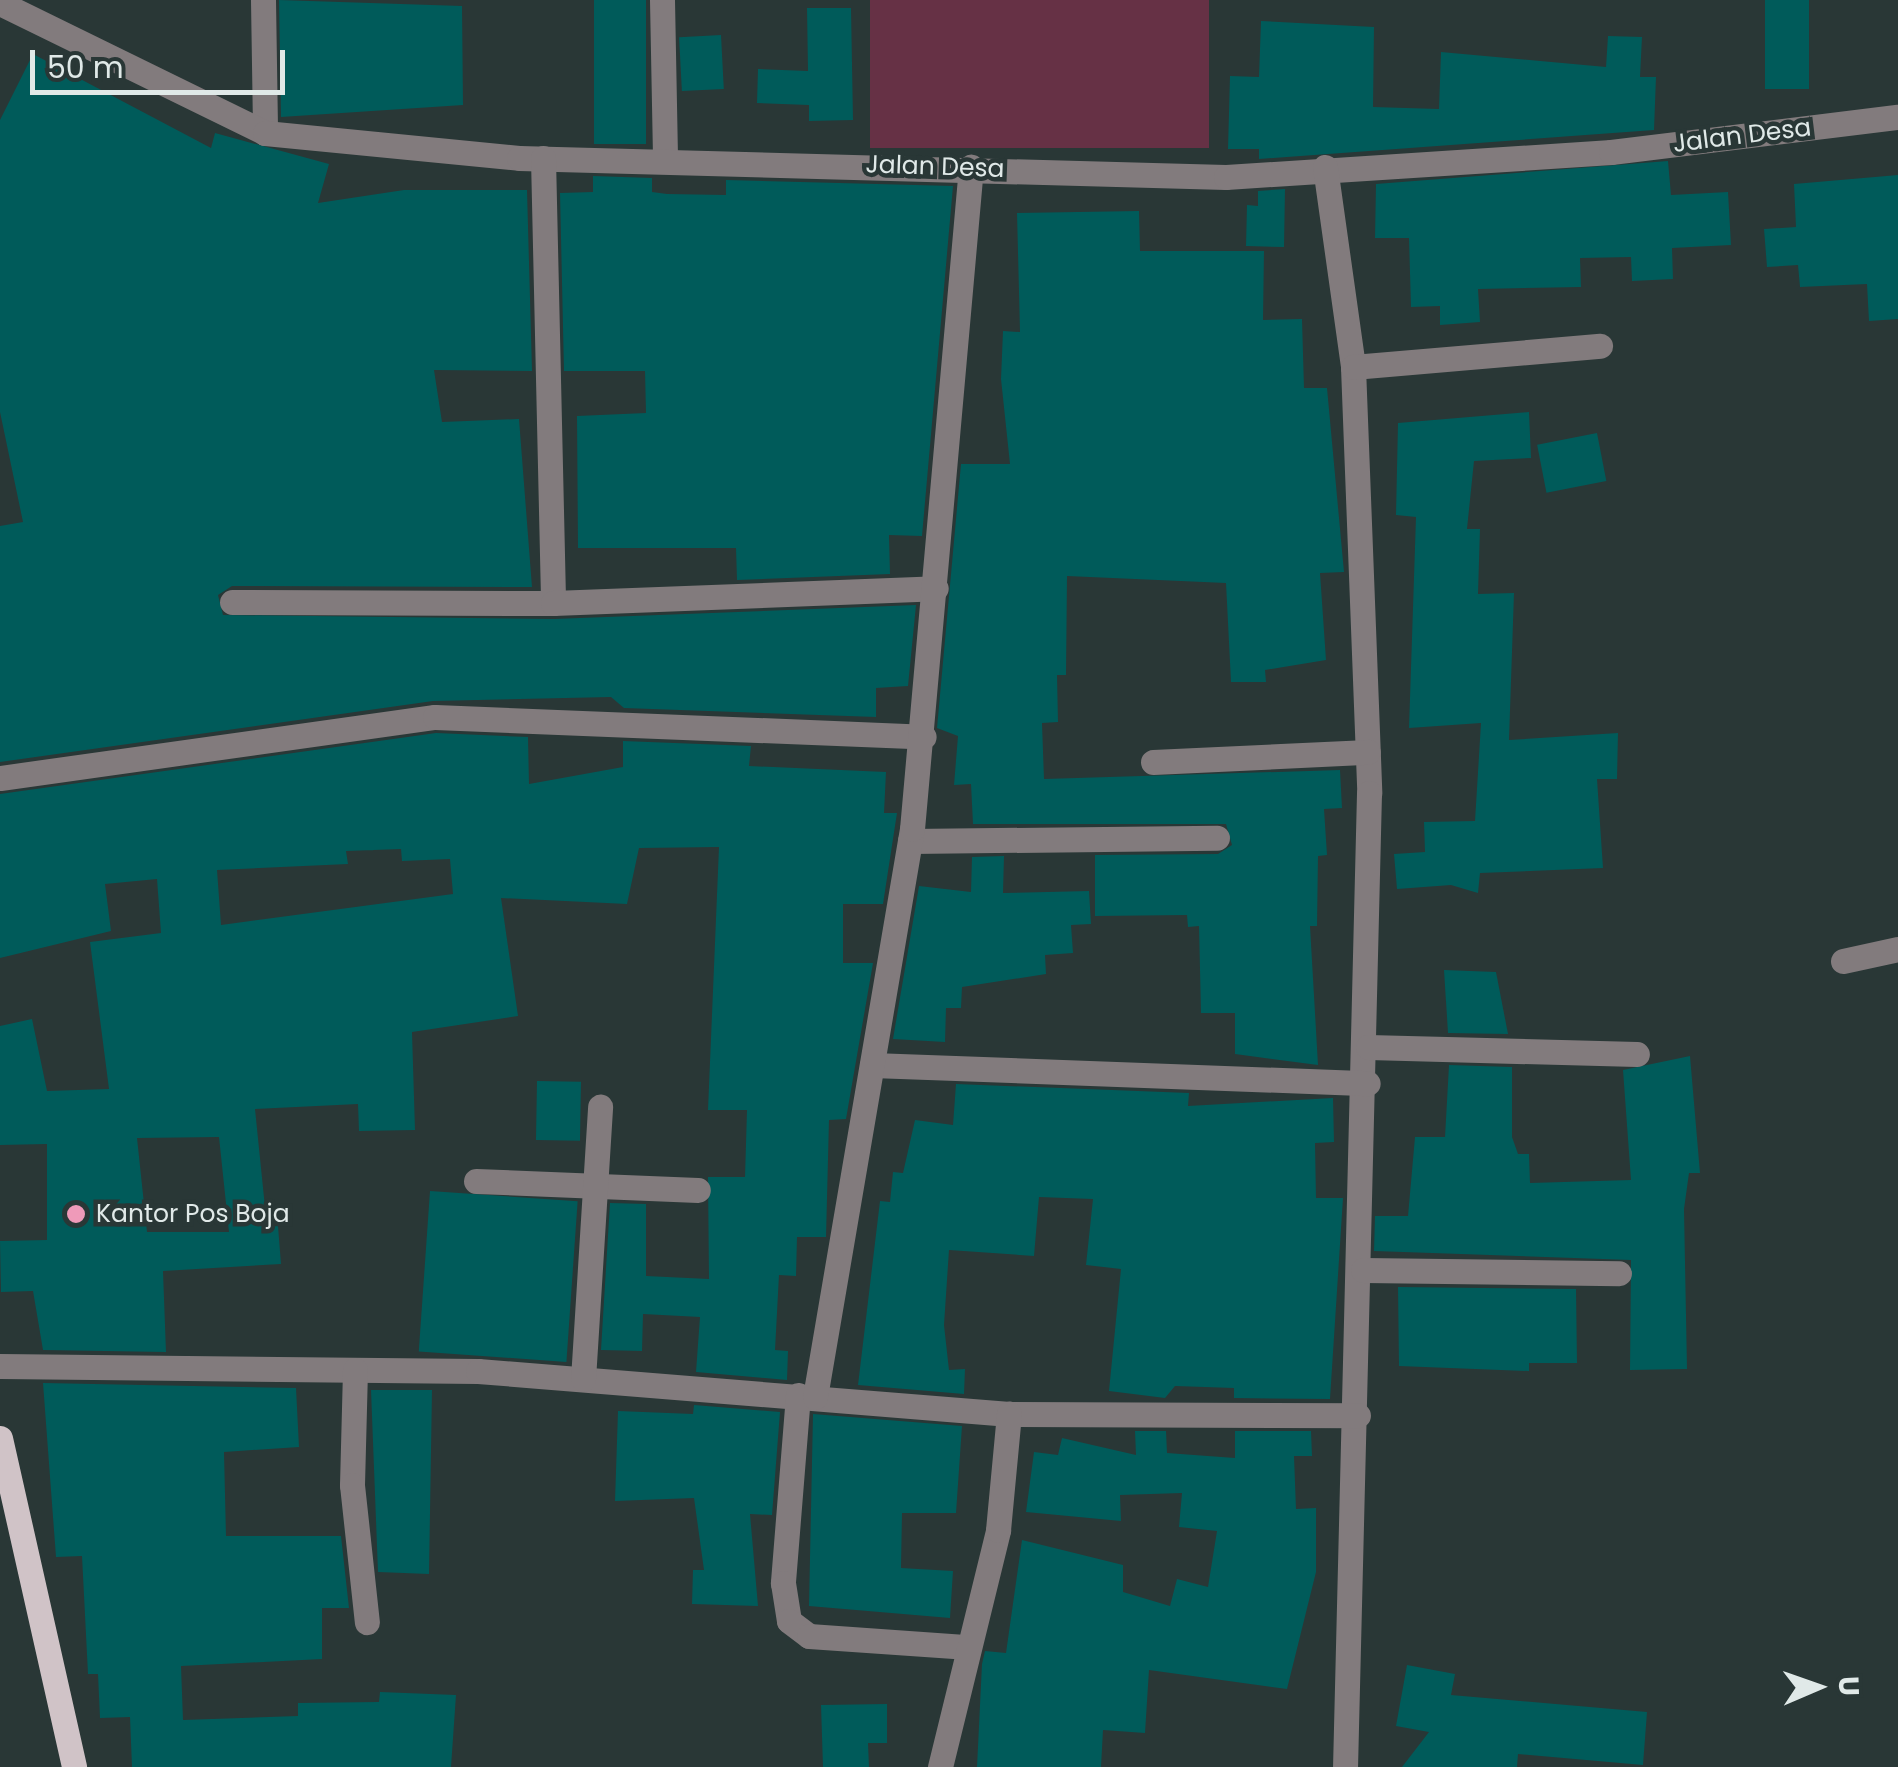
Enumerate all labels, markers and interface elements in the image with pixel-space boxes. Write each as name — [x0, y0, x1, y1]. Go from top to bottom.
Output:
scale bar — [35, 30, 290, 92]
text: 50 m — [47, 46, 124, 89]
street label: Jalan Desa — [1671, 113, 1813, 159]
street label: Jalan Desa — [865, 150, 1005, 184]
place label: Kantor Pos Boja — [96, 1199, 290, 1229]
marker: Kantor Pos Boja — [65, 1203, 87, 1225]
north arrow — [1768, 1637, 1868, 1737]
text: U — [1829, 1675, 1868, 1696]

